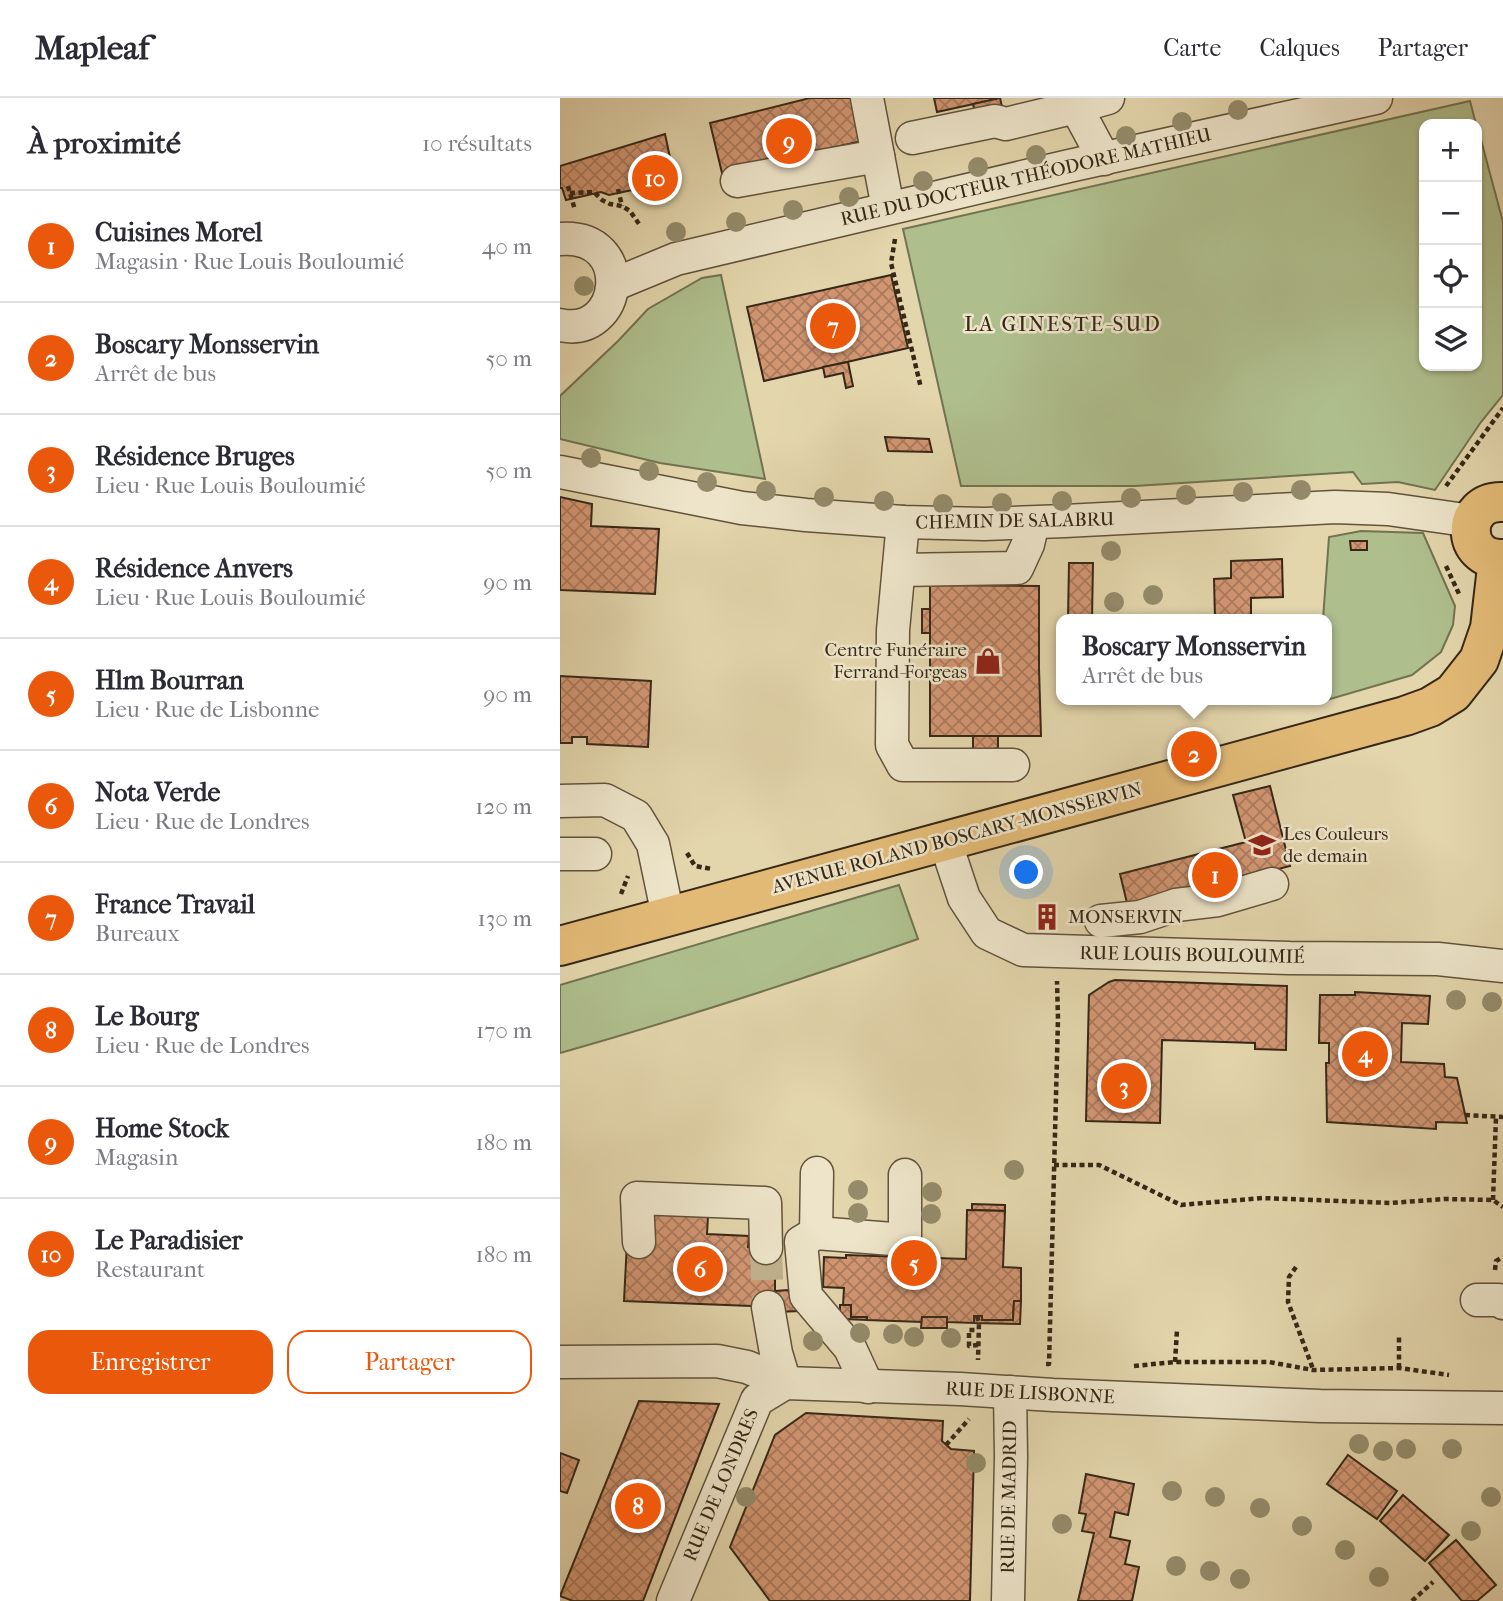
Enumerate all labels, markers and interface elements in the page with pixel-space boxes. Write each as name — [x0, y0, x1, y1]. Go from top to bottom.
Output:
text: Mapleaf — [35, 29, 149, 68]
text: Carte — [1163, 34, 1221, 62]
text: Calques — [1259, 34, 1340, 62]
text: Partager — [1378, 34, 1468, 62]
pin: 9 — [766, 115, 812, 167]
map controls — [1419, 119, 1482, 371]
button: + — [1419, 119, 1482, 182]
street label: RUE DU DOCTEUR THÉODORE MATHIEU — [838, 123, 1214, 230]
text: À proximité — [28, 126, 181, 161]
text: 10 résultats — [422, 130, 532, 157]
pin: 10 — [632, 152, 678, 204]
button: − — [1419, 182, 1482, 245]
text: Cuisines Morel — [95, 217, 263, 248]
text: 1 — [47, 233, 55, 260]
text: 40 m — [482, 233, 532, 260]
button: locate — [1419, 245, 1482, 308]
text: Magasin · Rue Louis Bouloumié — [95, 248, 404, 275]
pin: 7 — [810, 300, 856, 352]
button: layers — [1419, 308, 1482, 371]
district label: LA GINESTE-SUD — [964, 312, 1162, 336]
text: Boscary Monsservin — [95, 329, 319, 360]
text: 2 — [45, 345, 57, 372]
text: 50 m — [485, 345, 532, 372]
text: Arrêt de bus — [95, 360, 216, 387]
text: Résidence Bruges — [95, 441, 294, 472]
text: 3 — [46, 457, 56, 484]
text: 50 m — [485, 457, 532, 484]
text: Lieu · Rue Louis Bouloumié — [95, 472, 366, 499]
street label: CHEMIN DE SALABRU — [915, 508, 1115, 534]
text: Résidence Anvers — [95, 553, 293, 584]
text: 4 — [44, 569, 58, 596]
text: 90 m — [483, 569, 532, 596]
text: Lieu · Rue Louis Bouloumié — [95, 584, 366, 611]
popup — [1056, 614, 1332, 705]
text: Boscary Monsservin — [1082, 631, 1306, 662]
place label: Centre Funéraire Ferrand-Forgeas — [825, 639, 967, 683]
shop icon: Centre Funéraire Ferrand-Forgeas — [973, 646, 1003, 676]
text: Arrêt de bus — [1082, 662, 1203, 689]
text: Hlm Bourran — [95, 665, 244, 696]
text: 5 — [46, 681, 56, 708]
text: 90 m — [483, 681, 532, 708]
text: Lieu · Rue de Lisbonne — [95, 696, 319, 723]
pin: 2 — [1171, 728, 1217, 780]
text: Nota Verde — [95, 777, 220, 808]
street label: AVENUE ROLAND BOSCARY-MONSSERVIN — [769, 778, 1145, 898]
text: 6 — [45, 793, 57, 820]
text: 120 m — [475, 793, 532, 820]
text: Lieu · Rue de Londres — [95, 808, 309, 835]
place label: Les Couleurs de demain — [1283, 823, 1388, 867]
school or university icon: Les Couleurs de demain — [1247, 830, 1277, 860]
pin: 1 — [1192, 849, 1238, 901]
your location — [1009, 855, 1043, 889]
text: France Travail — [95, 889, 255, 920]
building icon: MONSERVIN — [1032, 902, 1062, 932]
text: 7 — [45, 905, 57, 932]
text: 130 m — [478, 905, 532, 932]
place label: MONSERVIN — [1068, 906, 1183, 928]
text: Bureaux — [95, 920, 180, 947]
street label: RUE LOUIS BOULOUMIÉ — [1079, 942, 1305, 968]
text: Le Bourg — [95, 1001, 199, 1032]
text: 8 — [45, 1017, 57, 1044]
text: 170 m — [476, 1017, 532, 1044]
pin: 4 — [1342, 1028, 1388, 1080]
text: Lieu · Rue de Londres — [95, 1032, 309, 1059]
pin: 3 — [1101, 1060, 1147, 1112]
text: Home Stock — [95, 1113, 229, 1144]
text: 9 — [45, 1129, 57, 1156]
text: 180 m — [475, 1129, 532, 1156]
text: Magasin — [95, 1144, 178, 1171]
text: Le Paradisier — [95, 1225, 243, 1256]
pin: 5 — [891, 1237, 937, 1289]
text: 10 — [41, 1241, 61, 1268]
text: 180 m — [475, 1241, 532, 1268]
pin: 6 — [677, 1243, 723, 1295]
text: Restaurant — [95, 1256, 205, 1283]
button: Enregistrer — [28, 1330, 273, 1394]
button: Partager — [287, 1330, 532, 1394]
street label: RUE DE LISBONNE — [945, 1378, 1116, 1408]
street label: RUE DE LONDRES — [679, 1405, 763, 1565]
street label: RUE DE MADRID — [997, 1420, 1021, 1574]
pin: 8 — [615, 1480, 661, 1532]

